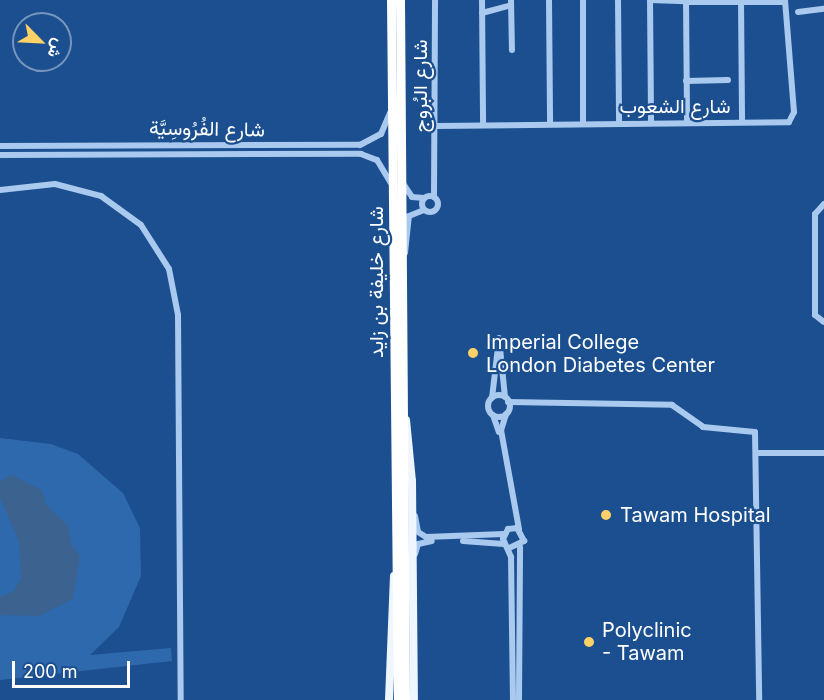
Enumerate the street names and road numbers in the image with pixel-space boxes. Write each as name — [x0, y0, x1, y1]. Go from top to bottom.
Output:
street label: شارع البُروج — [408, 40, 432, 132]
street label: شارع الشعوب — [620, 94, 730, 118]
street label: شارع الفُرُوسِيَّة — [149, 116, 265, 142]
street label: شارع خليفة بن زايد — [364, 206, 388, 358]

